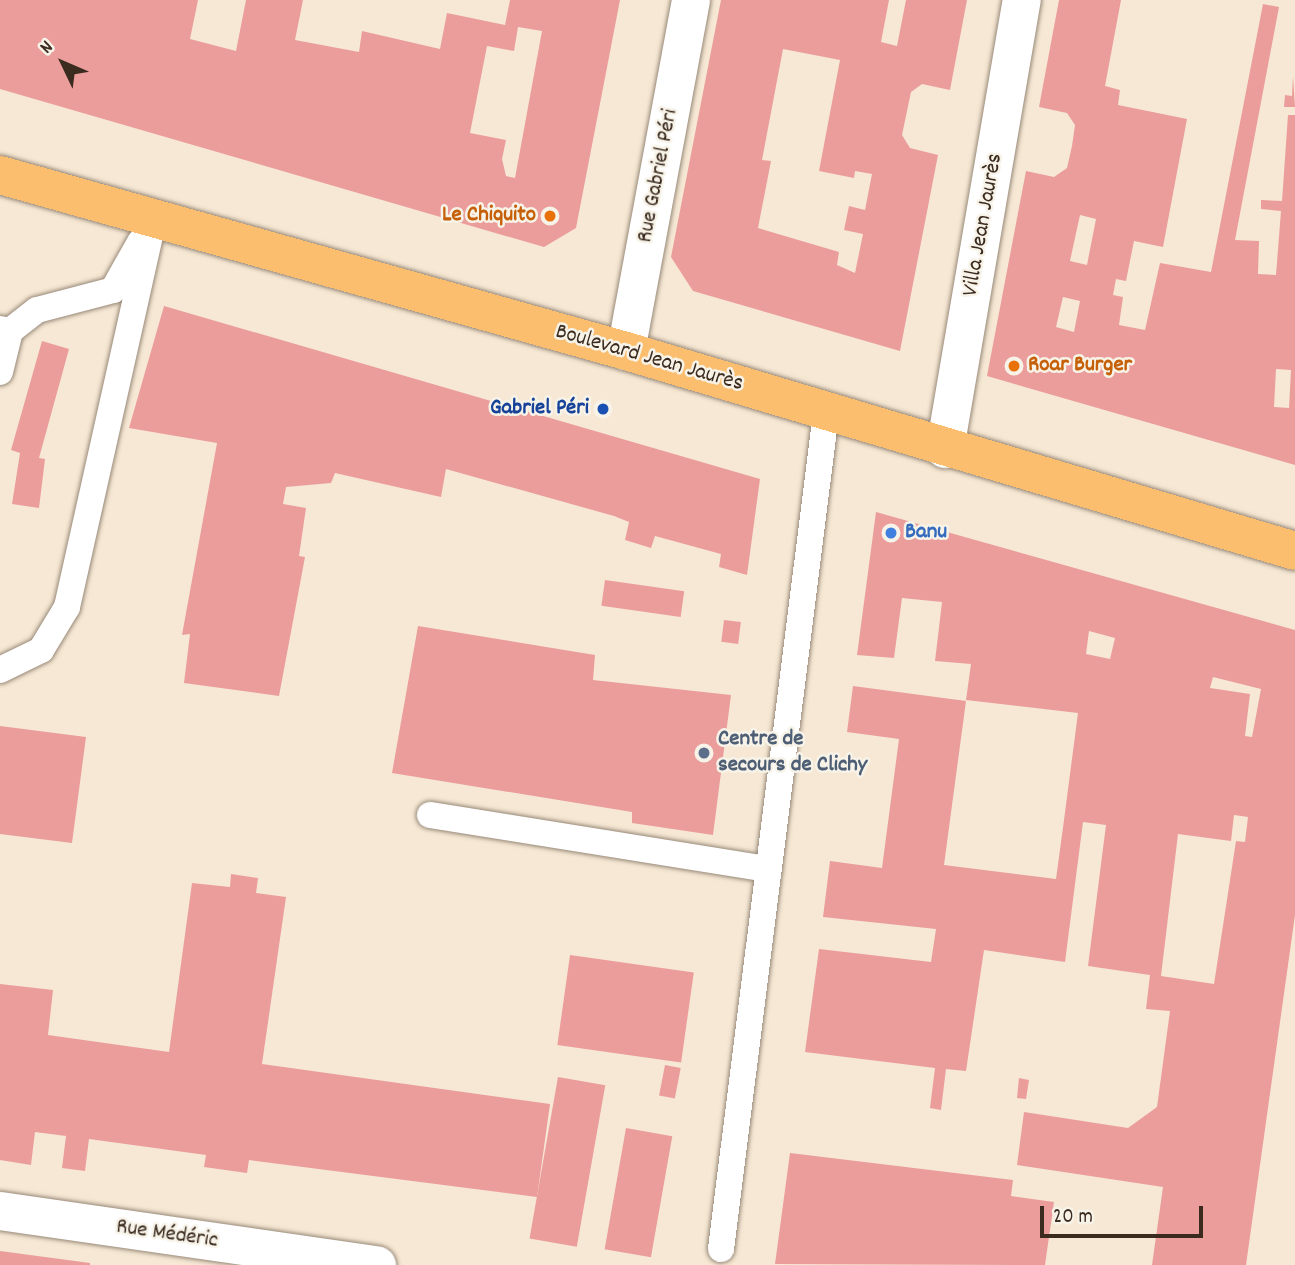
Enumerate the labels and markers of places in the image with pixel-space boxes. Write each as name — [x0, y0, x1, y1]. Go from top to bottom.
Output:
place label: Le Chiquito — [442, 202, 536, 230]
marker: Le Chiquito — [542, 208, 558, 224]
place label: Roar Burger — [1028, 352, 1132, 380]
marker: Roar Burger — [1006, 358, 1022, 374]
place label: Gabriel Péri — [490, 395, 589, 423]
marker: Gabriel Péri — [595, 401, 611, 417]
place label: Banu — [905, 519, 947, 547]
marker: Banu — [883, 525, 899, 541]
place label: Centre de secours de Clichy — [718, 726, 867, 780]
marker: Centre de secours de Clichy — [696, 745, 712, 761]

